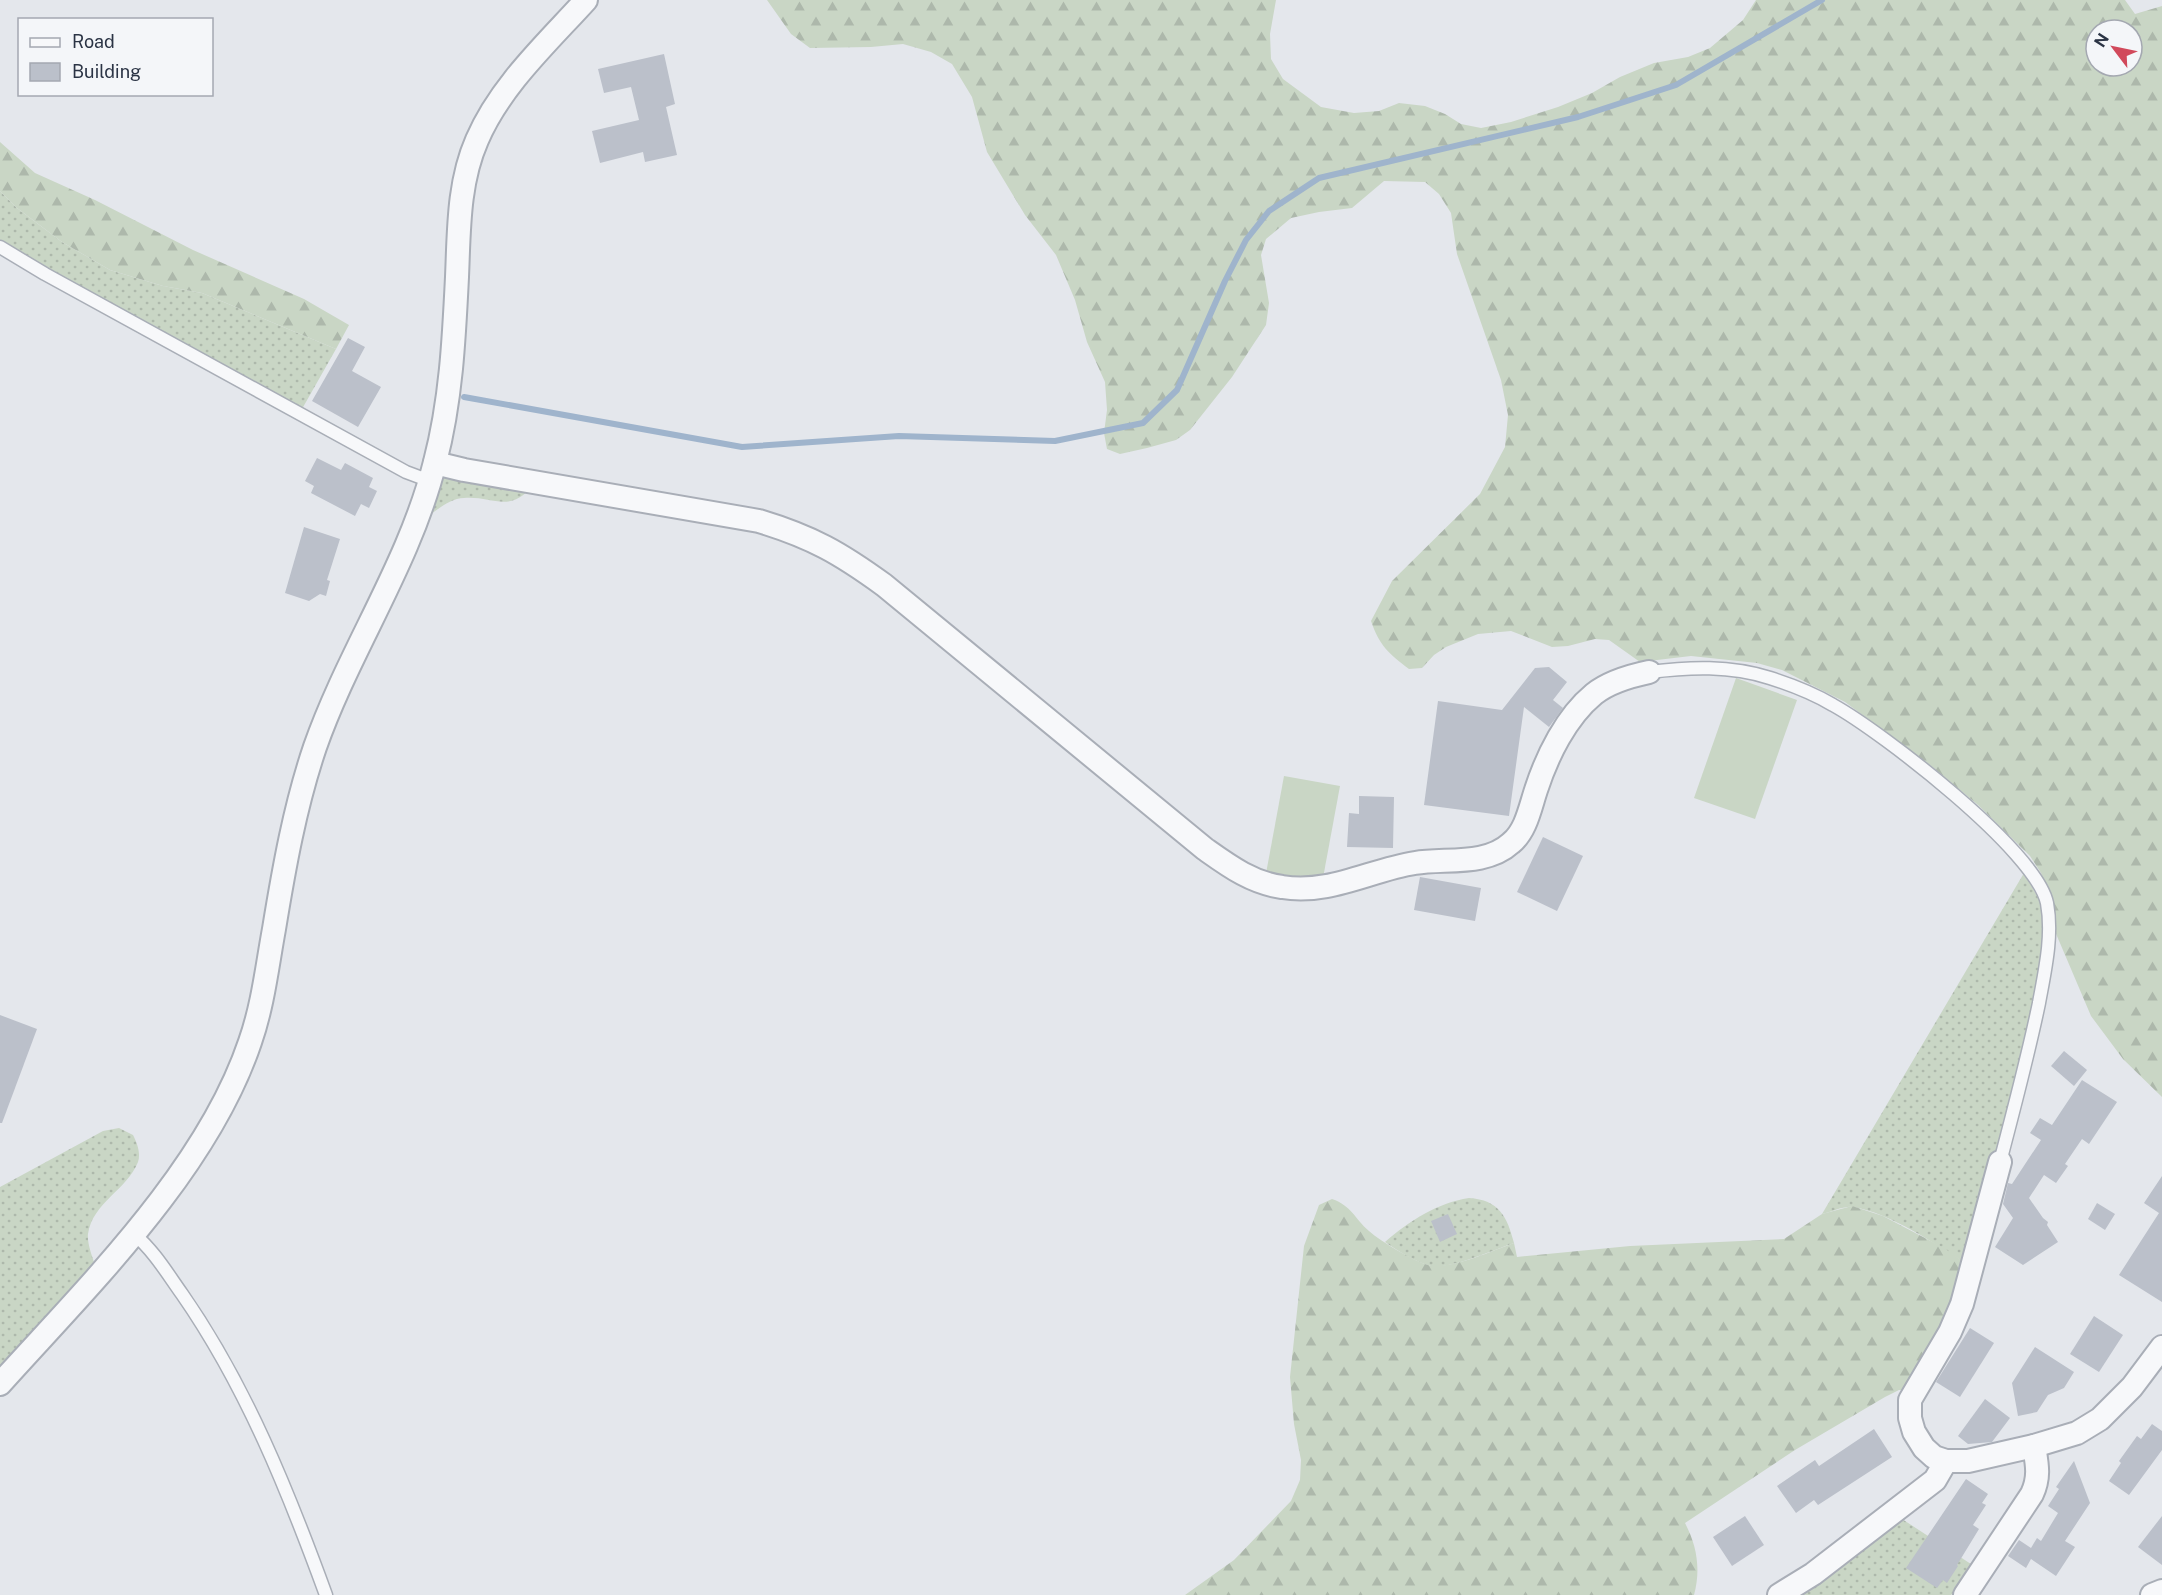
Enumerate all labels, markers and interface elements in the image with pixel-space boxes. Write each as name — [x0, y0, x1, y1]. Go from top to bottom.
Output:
legend — [18, 18, 213, 96]
north arrow — [2084, 18, 2144, 78]
text: N — [2090, 30, 2113, 51]
text: Road — [72, 31, 115, 52]
text: Building — [72, 61, 141, 82]

